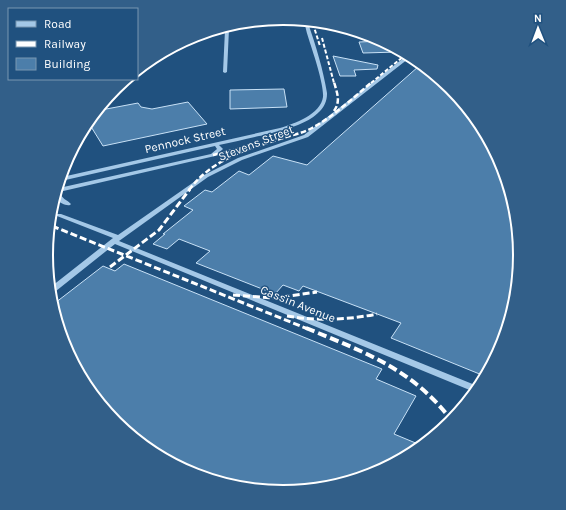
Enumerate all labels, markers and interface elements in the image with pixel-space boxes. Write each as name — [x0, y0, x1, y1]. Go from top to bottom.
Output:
legend — [8, 8, 138, 80]
north arrow — [518, 8, 558, 48]
text: N — [534, 12, 542, 25]
text: Road — [44, 17, 72, 31]
text: Railway — [44, 37, 86, 51]
text: Building — [44, 57, 91, 71]
street label: Stevens Street — [216, 122, 296, 164]
street label: Pennock Street — [143, 124, 227, 156]
street label: Cassin Avenue — [258, 283, 338, 325]

